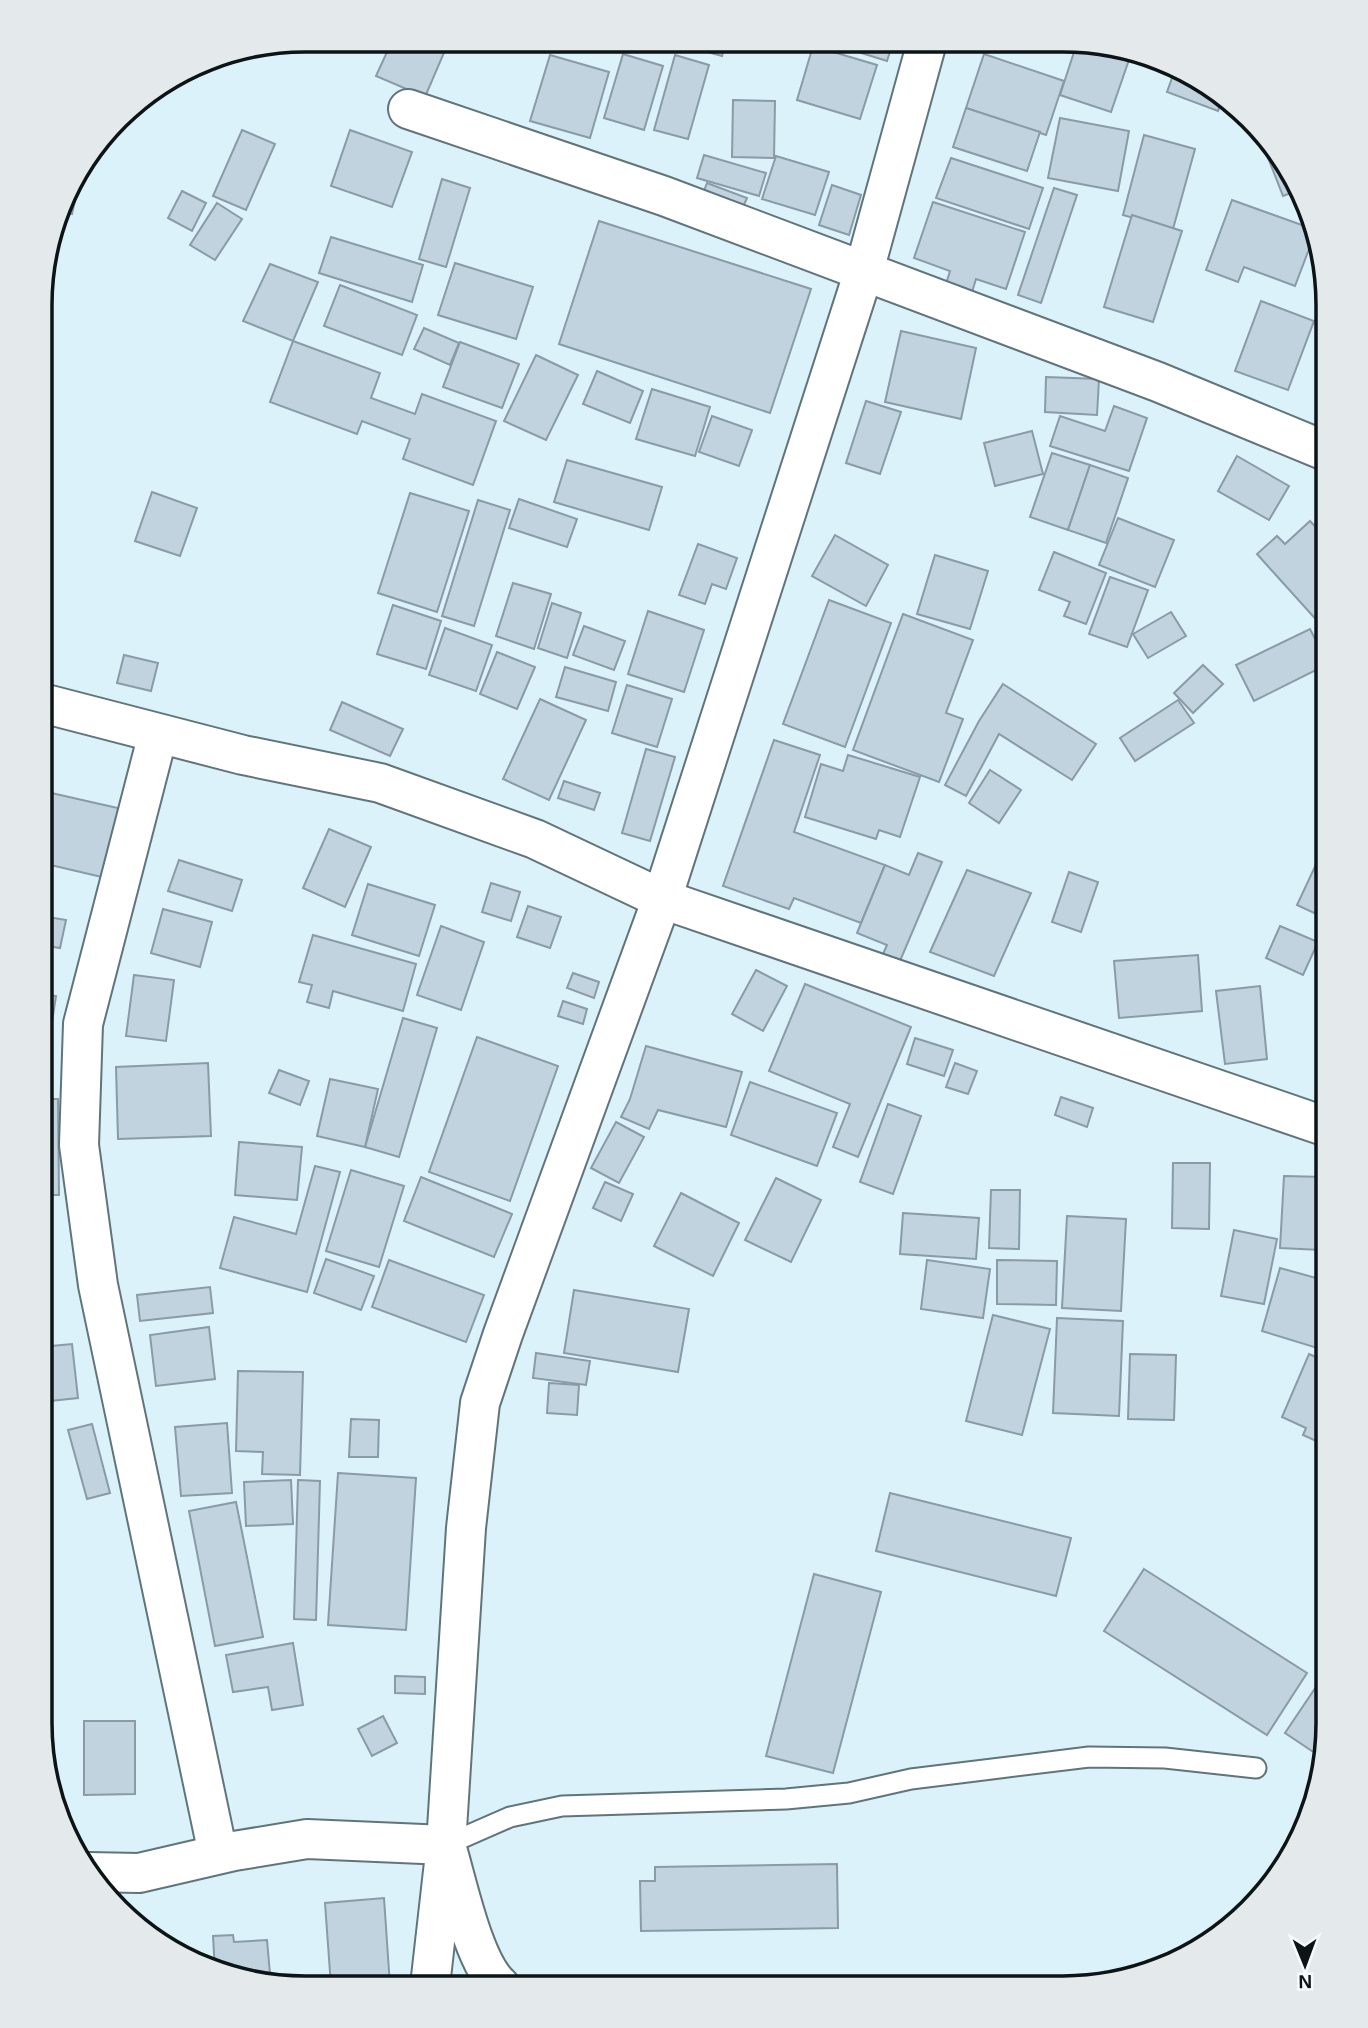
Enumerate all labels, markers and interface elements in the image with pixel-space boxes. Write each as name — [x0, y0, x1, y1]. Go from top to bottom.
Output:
north arrow — [1270, 1930, 1340, 2000]
text: N — [1298, 1971, 1312, 1992]

